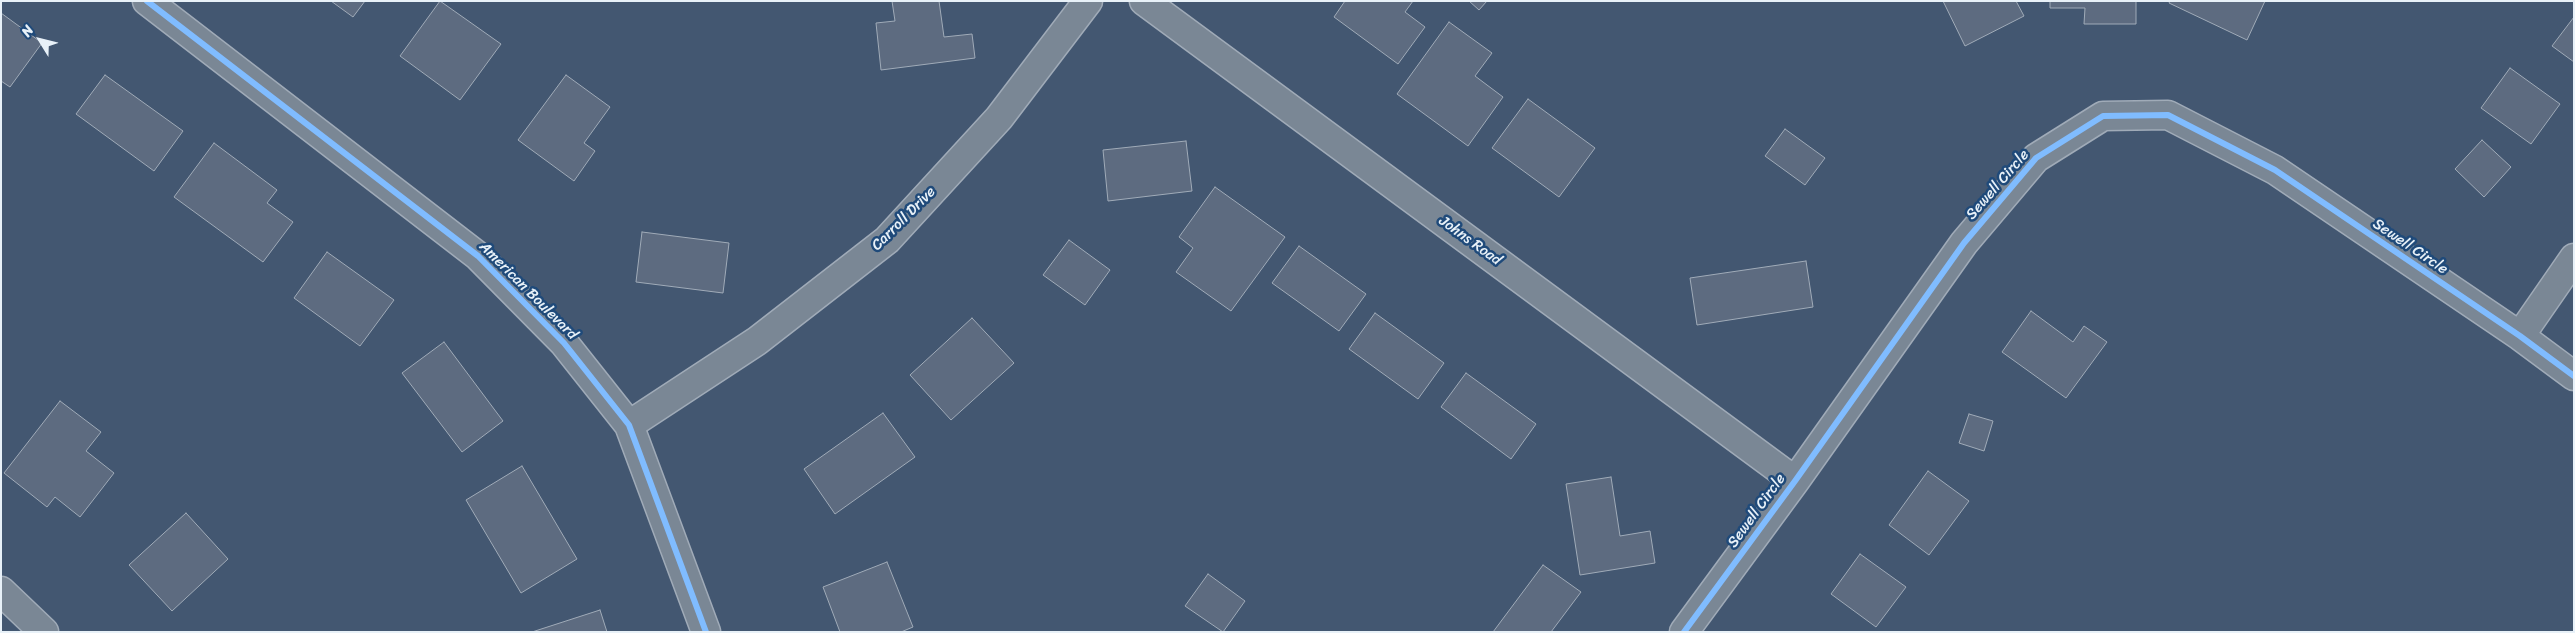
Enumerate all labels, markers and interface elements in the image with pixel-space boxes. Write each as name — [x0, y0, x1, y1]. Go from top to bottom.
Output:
north arrow — [15, 15, 65, 65]
text: N — [14, 20, 40, 42]
street label: Sewell Circle — [1963, 146, 2033, 224]
street label: Carroll Drive — [868, 183, 940, 255]
street label: Johns Road — [1435, 212, 1505, 270]
street label: Sewell Circle — [2369, 215, 2451, 279]
street label: American Boulevard — [475, 238, 581, 344]
street label: Sewell Circle — [1724, 471, 1790, 551]

